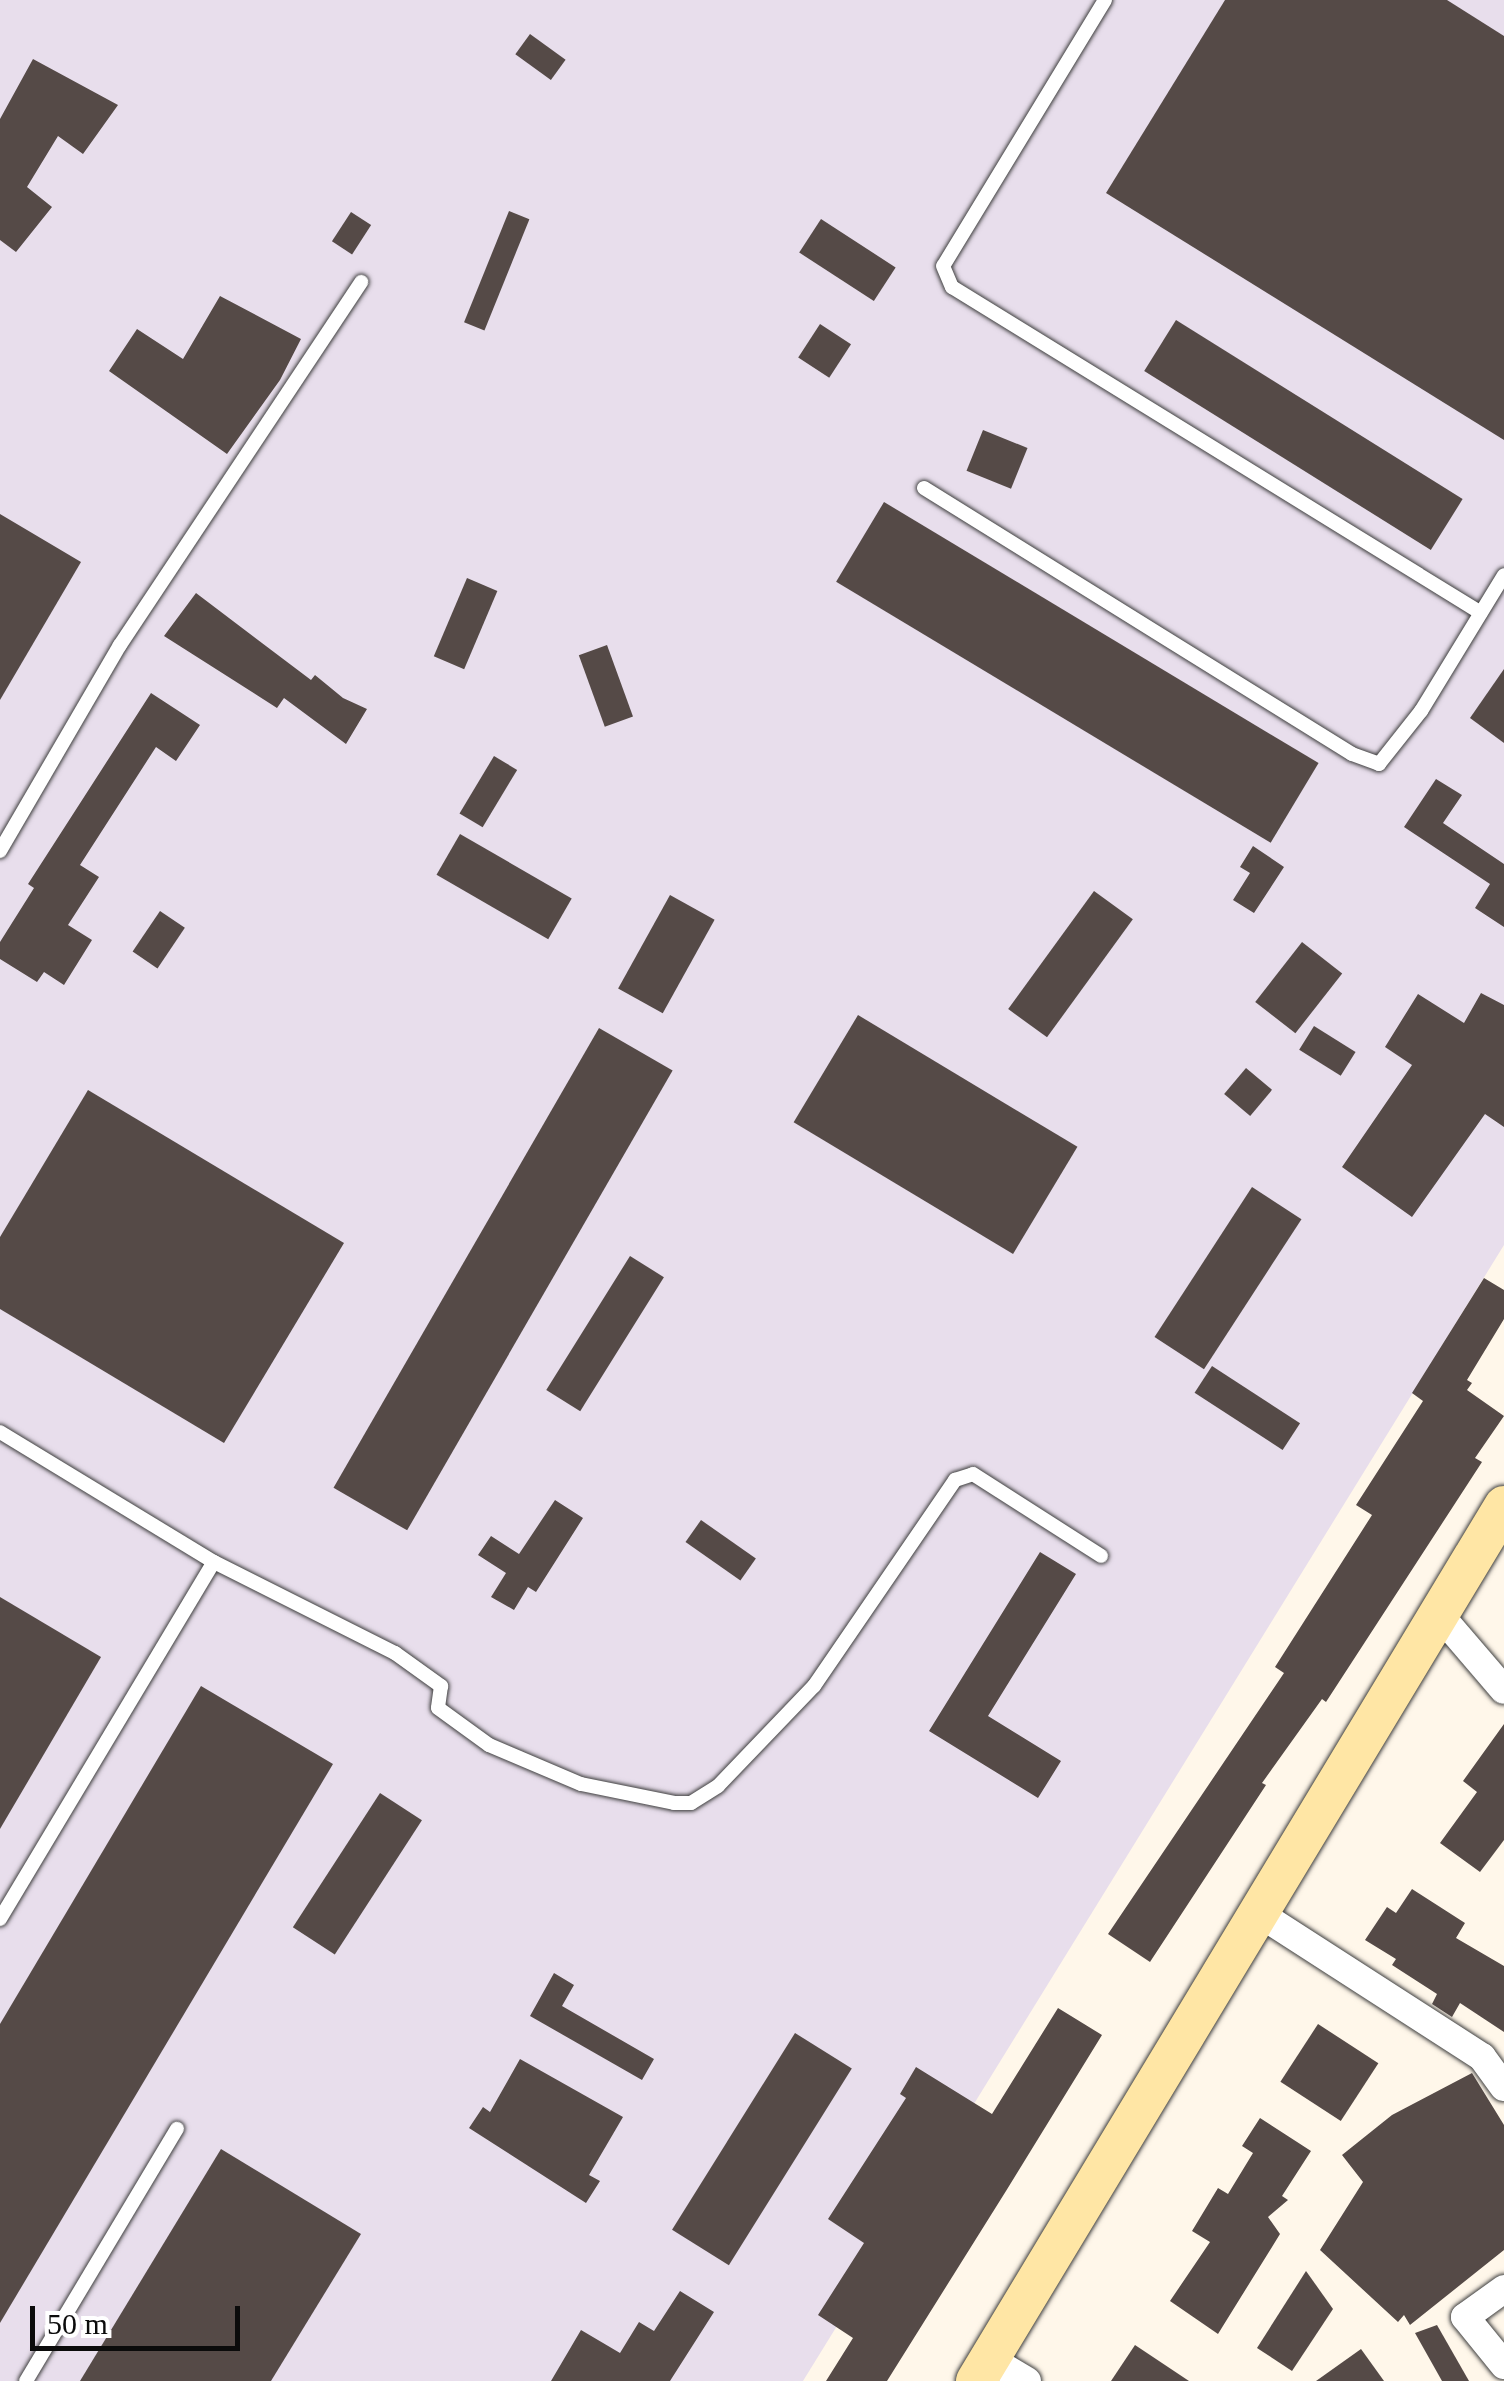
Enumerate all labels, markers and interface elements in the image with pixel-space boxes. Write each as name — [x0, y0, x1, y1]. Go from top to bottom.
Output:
scale bar — [35, 2286, 245, 2348]
text: 50 m — [47, 2307, 108, 2340]

